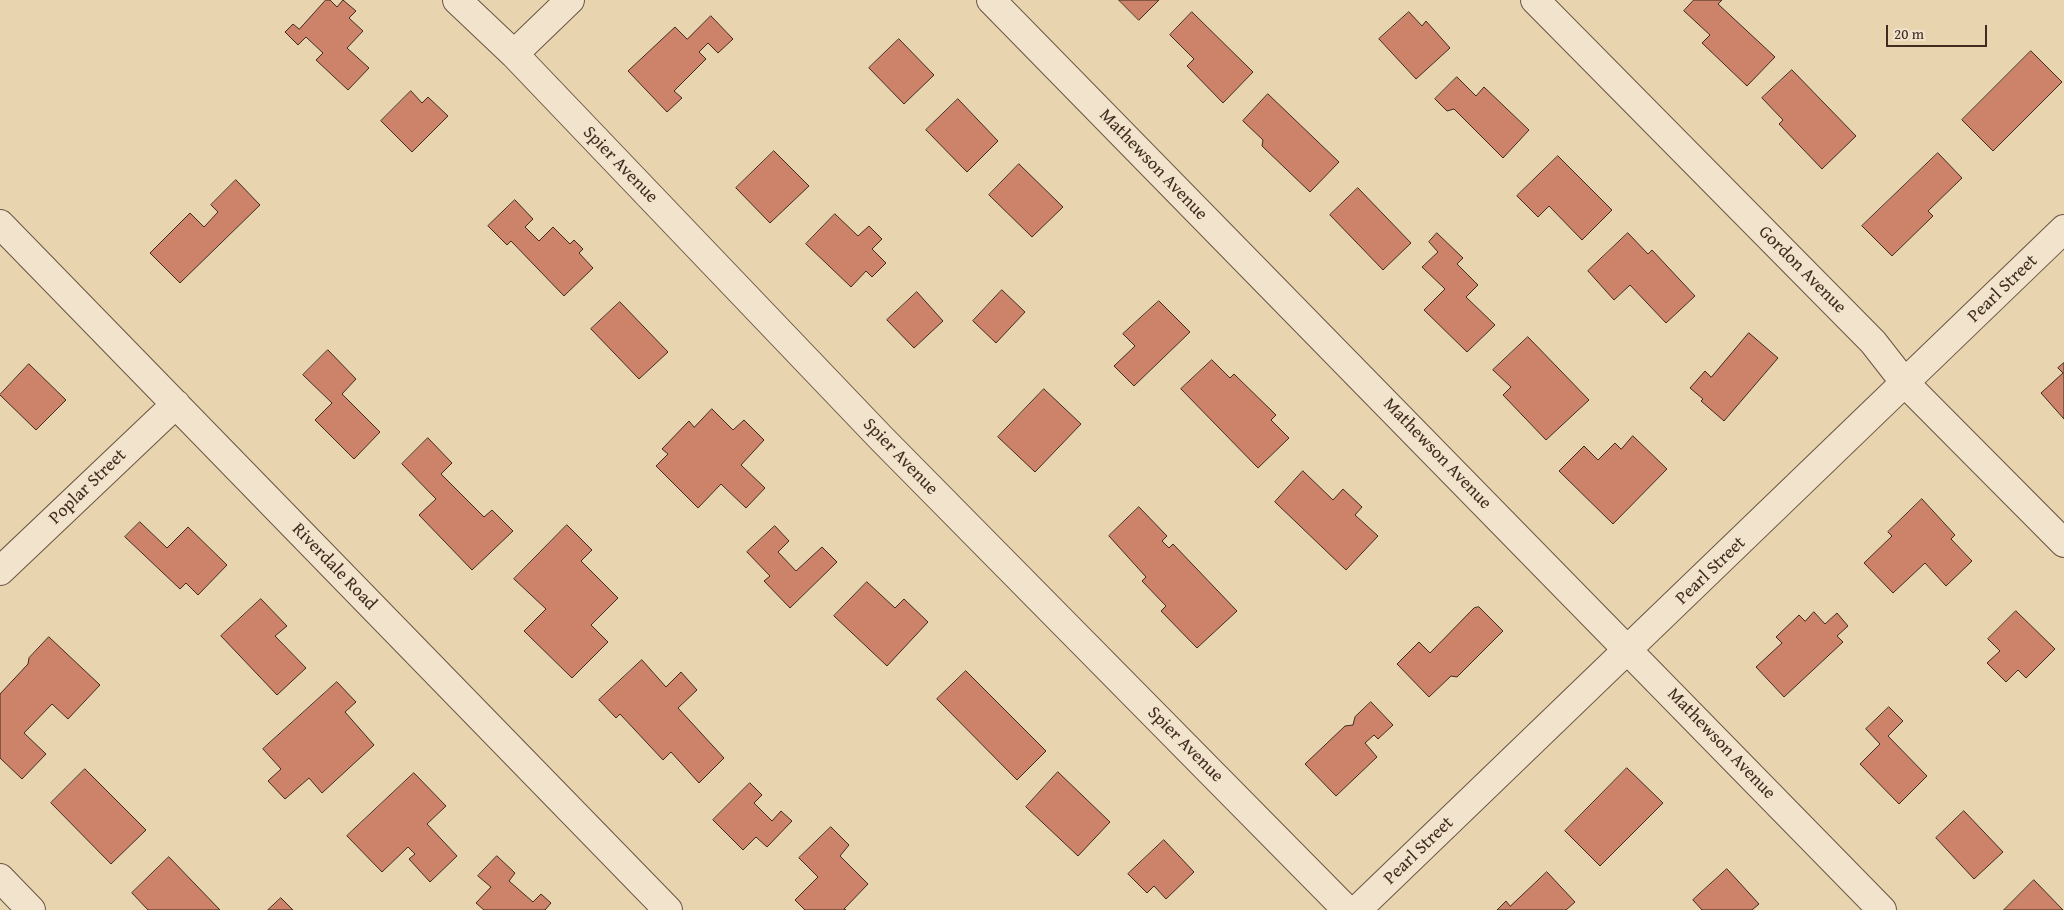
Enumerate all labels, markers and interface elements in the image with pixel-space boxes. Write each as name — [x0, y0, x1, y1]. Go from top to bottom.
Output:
scale bar — [1889, 15, 1990, 47]
text: 20 m — [1894, 23, 1924, 44]
street label: Mathewson Avenue — [1094, 105, 1212, 225]
street label: Spier Avenue — [578, 122, 662, 208]
street label: Gordon Avenue — [1754, 222, 1850, 318]
street label: Pearl Street — [1964, 250, 2042, 328]
street label: Mathewson Avenue — [1378, 394, 1496, 514]
street label: Spier Avenue — [858, 414, 942, 500]
street label: Poplar Street — [45, 445, 131, 529]
street label: Riverdale Road — [287, 519, 381, 615]
street label: Pearl Street — [1672, 532, 1750, 610]
street label: Mathewson Avenue — [1662, 684, 1780, 804]
street label: Spier Avenue — [1142, 702, 1228, 788]
street label: Pearl Street — [1380, 812, 1458, 890]

